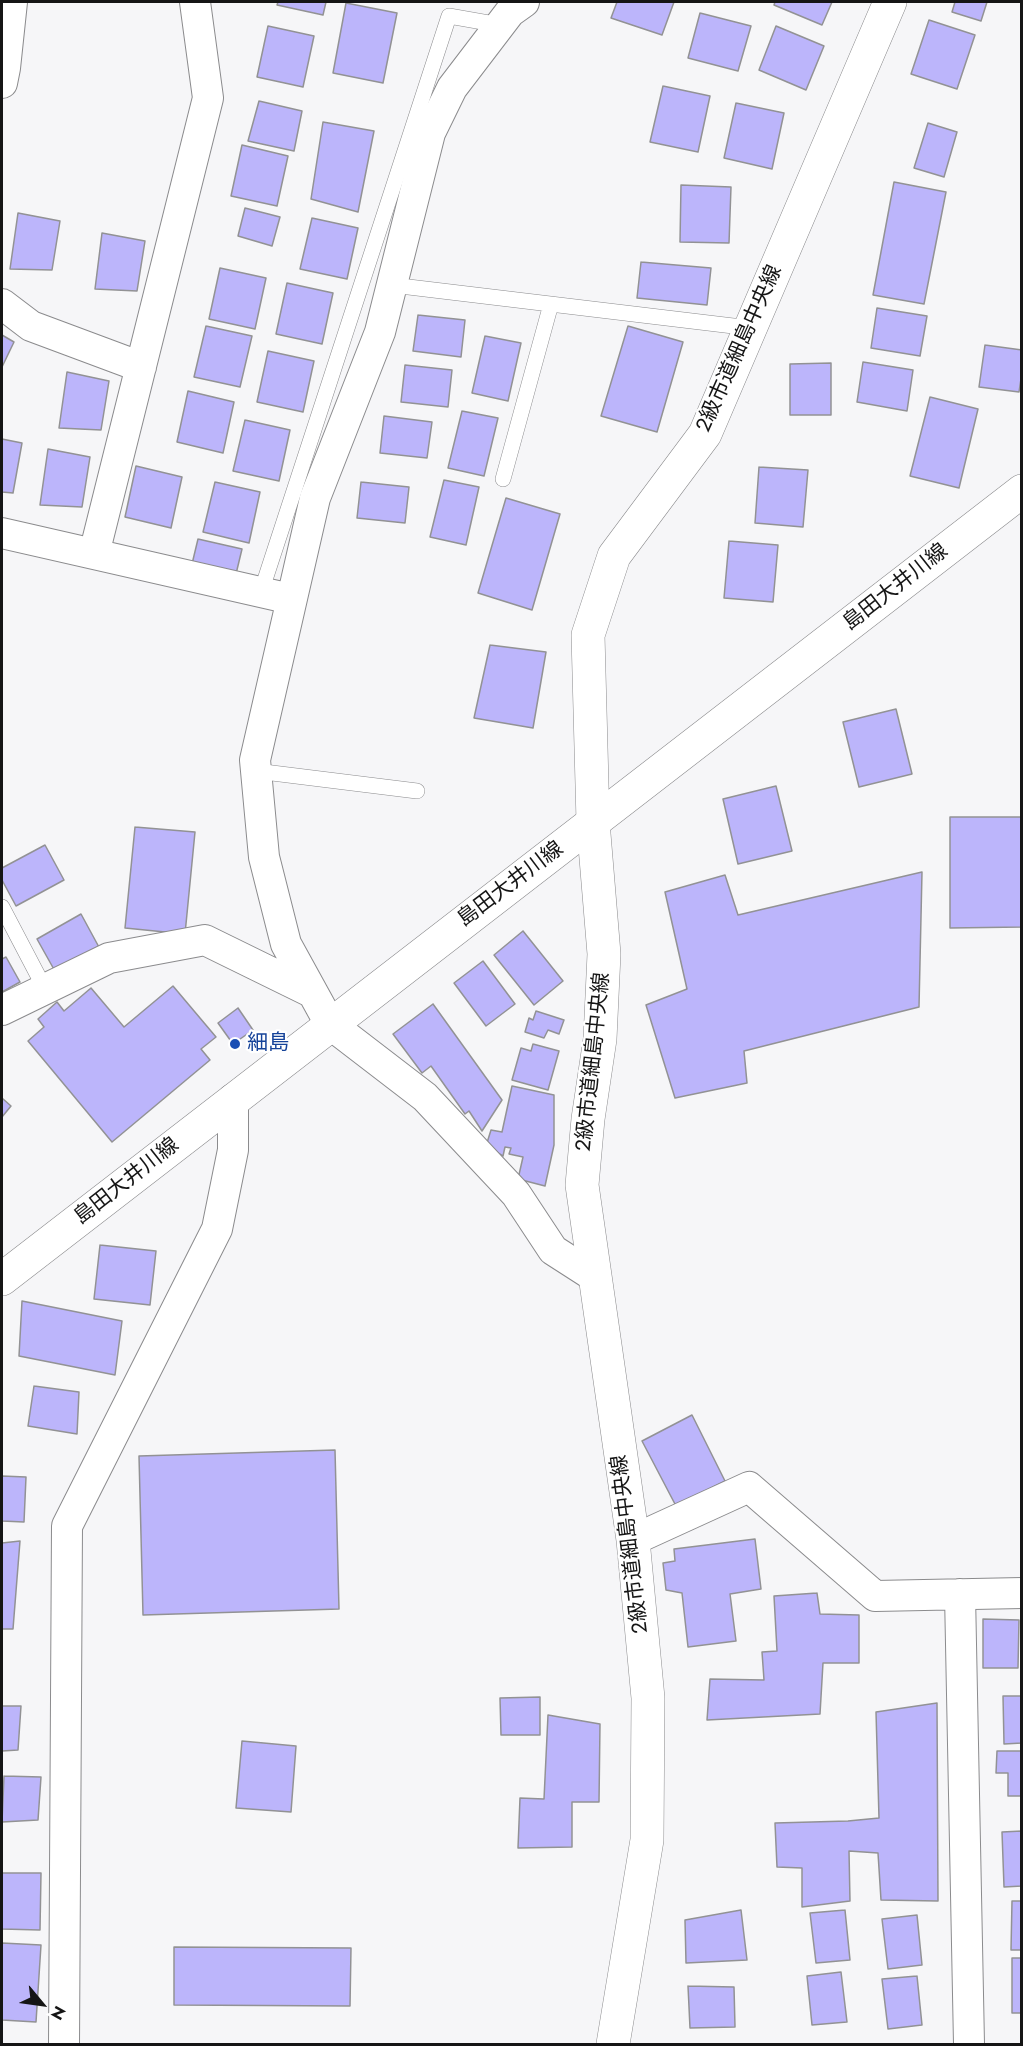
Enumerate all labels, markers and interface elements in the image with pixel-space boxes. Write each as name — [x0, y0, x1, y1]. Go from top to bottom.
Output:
street label: 2級市道細島中央線 — [692, 262, 788, 436]
street label: 島田大井川線 — [839, 539, 953, 637]
street label: 島田大井川線 — [453, 837, 569, 933]
street label: 2級市道細島中央線 — [572, 971, 616, 1153]
place label: 細島 — [247, 1031, 289, 1057]
marker: 細島 — [228, 1037, 242, 1051]
street label: 島田大井川線 — [70, 1133, 184, 1231]
street label: 2級市道細島中央線 — [608, 1453, 654, 1635]
north arrow — [12, 1974, 72, 2034]
text: N — [45, 2002, 71, 2024]

